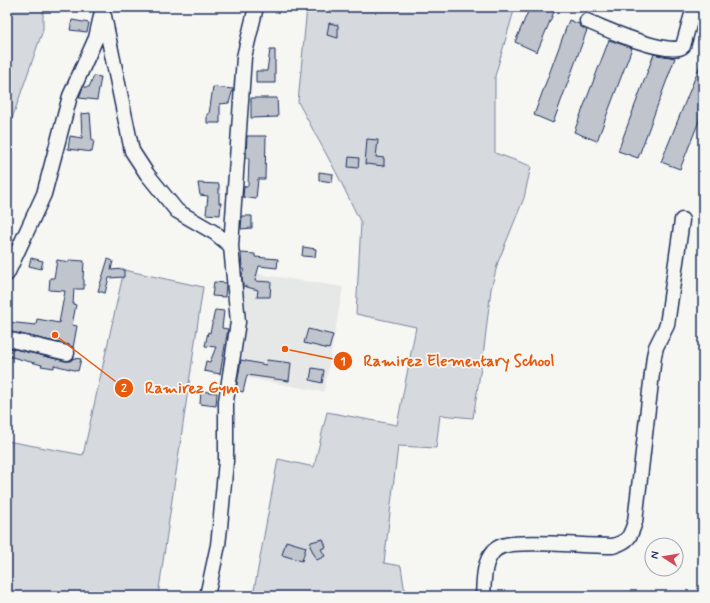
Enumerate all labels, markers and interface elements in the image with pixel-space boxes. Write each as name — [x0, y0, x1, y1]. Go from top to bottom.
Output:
callout: Ramirez Elementary School — [333, 347, 565, 375]
text: Ramirez Elementary School — [364, 351, 555, 372]
text: 1 — [340, 354, 346, 370]
callout: Ramirez Gym — [114, 374, 249, 402]
text: Ramirez Gym — [145, 378, 239, 399]
text: 2 — [121, 381, 127, 397]
north arrow — [644, 537, 684, 577]
text: N — [648, 550, 663, 560]

